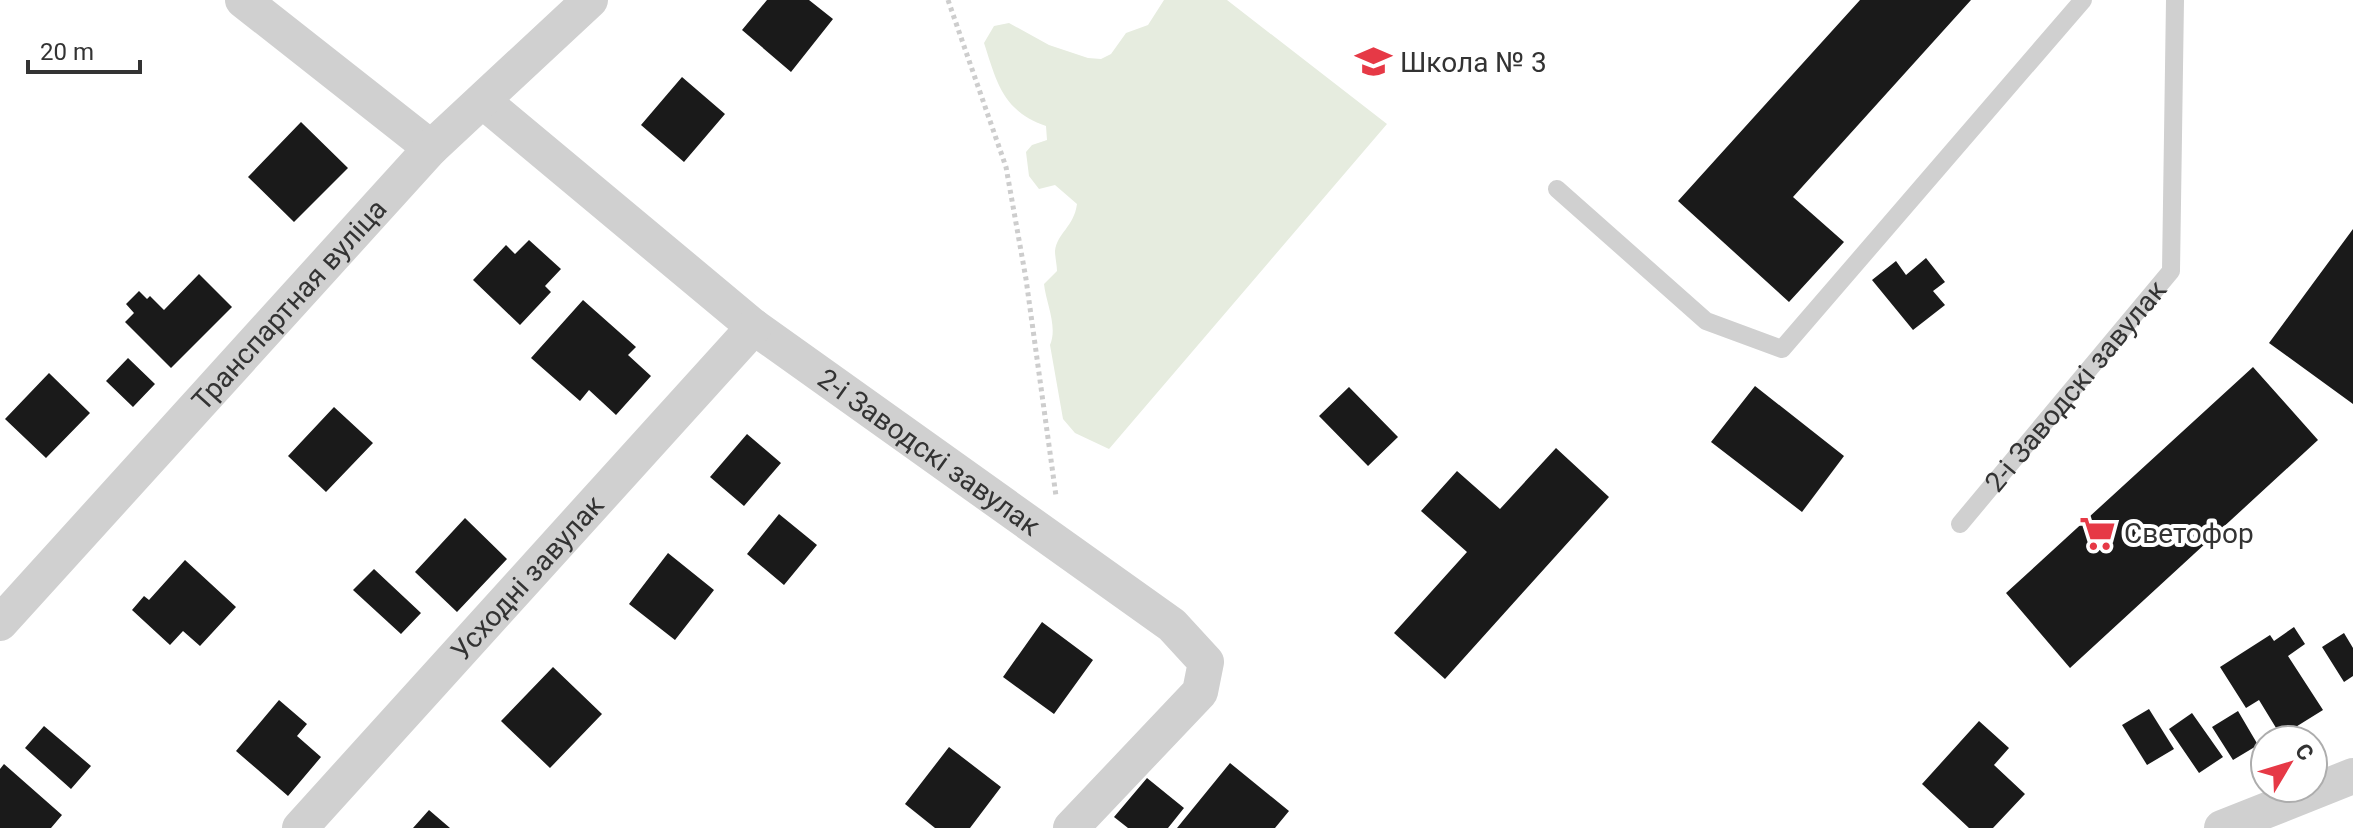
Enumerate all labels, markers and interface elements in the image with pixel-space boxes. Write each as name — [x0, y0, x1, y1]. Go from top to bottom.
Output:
scale bar — [28, 24, 140, 74]
text: 20 m — [40, 38, 94, 66]
school or university icon: Школа № 3 — [1355, 43, 1393, 81]
place label: Школа № 3 — [1400, 46, 1547, 79]
street label: Транспартная вуліца — [185, 192, 393, 417]
street label: 2-і Заводскі завулак — [1978, 273, 2173, 498]
street label: 2-і Заводскі завулак — [812, 361, 1047, 542]
street label: Усходні завулак — [444, 488, 610, 667]
supermarket icon: Светофор — [2079, 514, 2117, 552]
place label: Светофор — [2124, 517, 2254, 550]
north arrow — [2249, 724, 2329, 804]
text: С — [2290, 739, 2319, 765]

